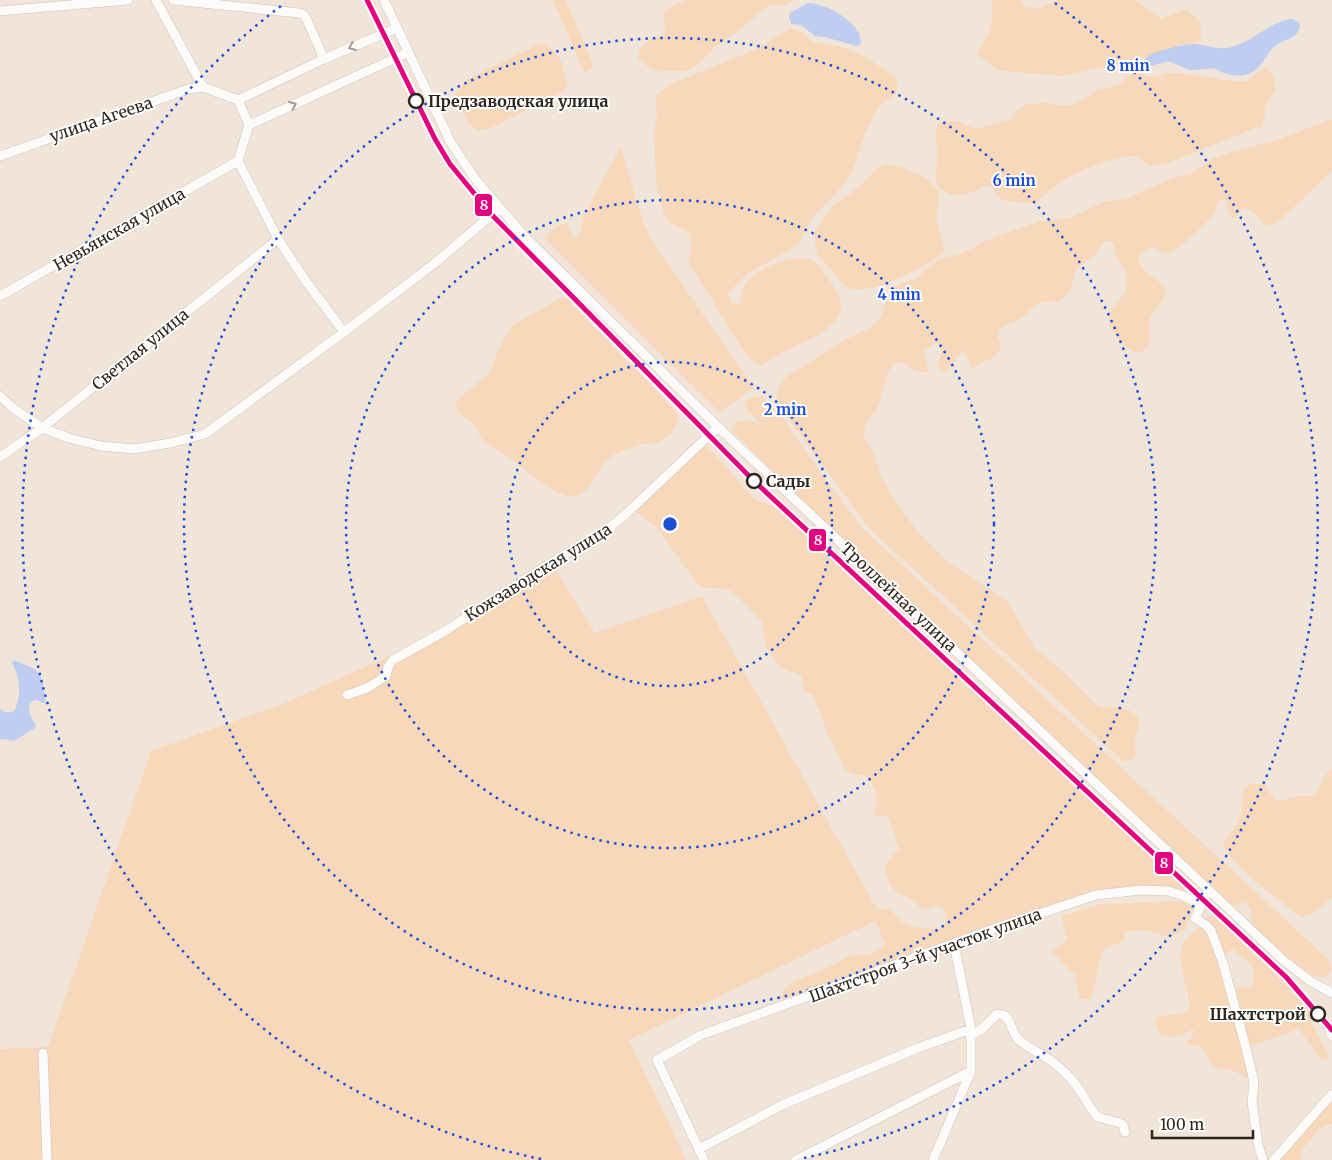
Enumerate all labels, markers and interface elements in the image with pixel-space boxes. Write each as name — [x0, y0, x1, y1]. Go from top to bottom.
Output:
one-way arrow — [348, 41, 357, 52]
text: 8 min — [1106, 56, 1150, 75]
place label: Предзаводская улица — [428, 91, 609, 111]
street label: улица Агеева — [47, 92, 156, 146]
marker: Предзаводская улица — [408, 93, 424, 109]
one-way arrow — [288, 101, 297, 111]
text: 6 min — [992, 171, 1036, 190]
street label: Невьянская улица — [50, 183, 189, 275]
line badge: 8 — [474, 193, 493, 217]
text: 8 — [480, 196, 489, 214]
text: 4 min — [877, 285, 921, 304]
street label: Светлая улица — [88, 304, 193, 394]
text: 2 min — [764, 400, 806, 419]
place label: Сады — [766, 471, 810, 491]
marker: Сады — [746, 473, 762, 489]
centre of rings — [661, 515, 679, 533]
street label: Кожзаводская улица — [461, 518, 615, 625]
line badge: 8 — [808, 528, 827, 552]
text: 8 — [814, 531, 823, 549]
street label: Троллейная улица — [837, 538, 961, 656]
line badge: 8 — [1154, 851, 1174, 875]
text: 8 — [1160, 854, 1169, 872]
street label: Шахтстроя 3-й участок улица — [806, 903, 1044, 1006]
place label: Шахтстрой — [1210, 1004, 1306, 1024]
marker: Шахтстрой — [1310, 1006, 1326, 1022]
scale bar — [1152, 1108, 1253, 1140]
text: 100 m — [1160, 1115, 1204, 1134]

